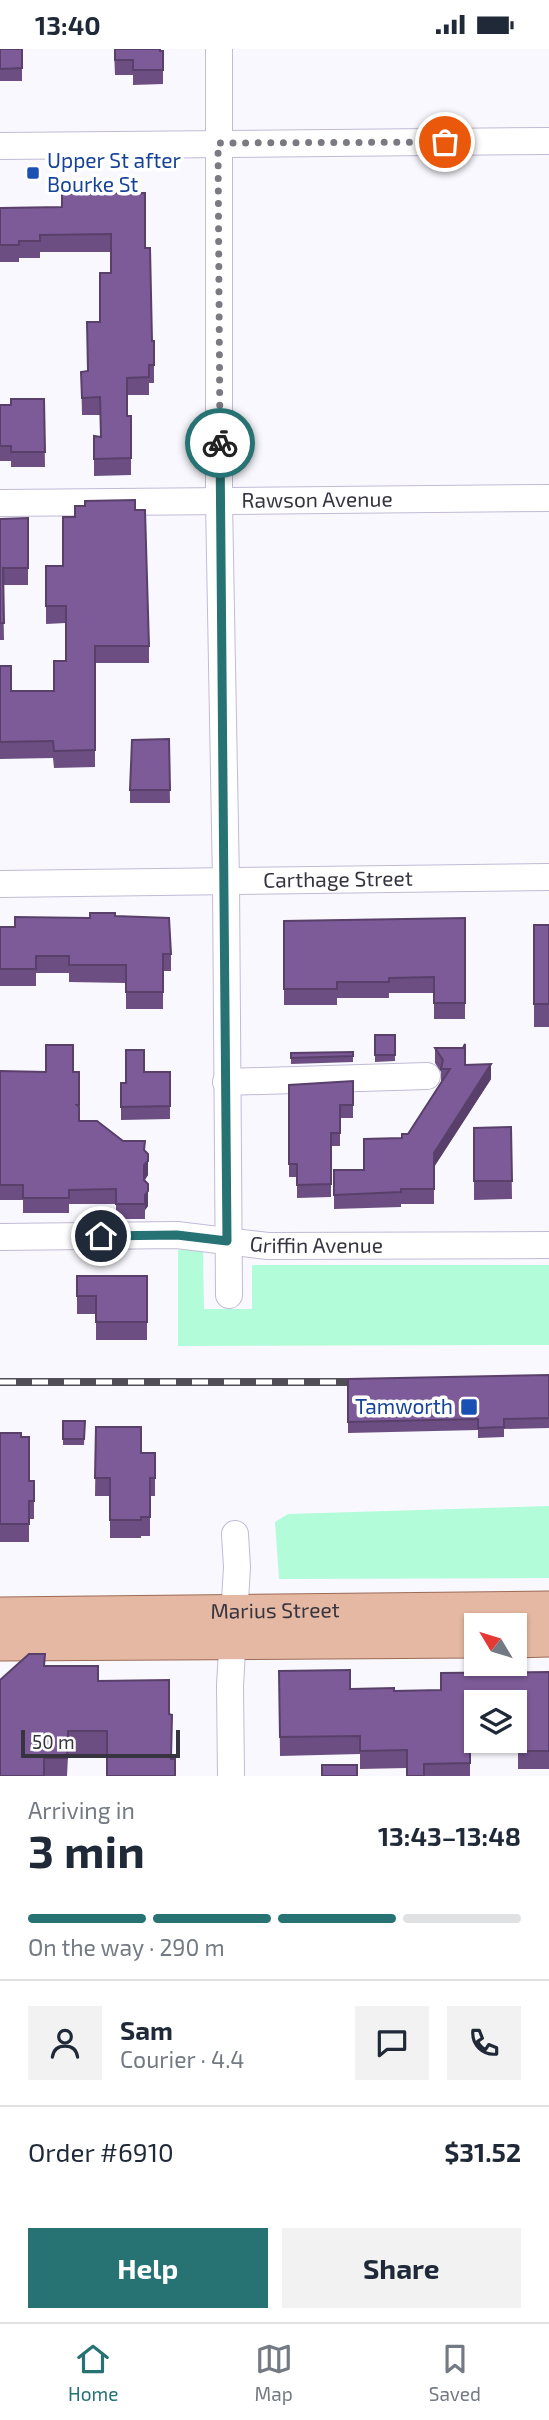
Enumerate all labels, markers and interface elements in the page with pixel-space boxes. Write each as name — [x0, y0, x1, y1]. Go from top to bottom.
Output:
text: 13:40 — [35, 9, 101, 40]
pin — [415, 112, 475, 172]
icon: bag — [426, 123, 464, 161]
place label: Upper St after Bourke St — [47, 147, 181, 196]
marker: Upper St after Bourke St — [25, 165, 41, 181]
courier — [185, 408, 255, 478]
icon: bike — [201, 424, 239, 462]
street label: Rawson Avenue — [241, 485, 393, 512]
street label: Carthage Street — [263, 865, 413, 892]
pin — [71, 1206, 131, 1266]
icon: home — [82, 1217, 120, 1255]
street label: Griffin Avenue — [249, 1230, 383, 1257]
place label: Tamworth — [355, 1393, 453, 1418]
marker: Tamworth — [459, 1397, 479, 1417]
street label: Marius Street — [210, 1596, 340, 1623]
north arrow — [464, 1613, 527, 1677]
map controls — [464, 1613, 527, 1753]
button: layers — [464, 1690, 527, 1753]
scale bar — [21, 1727, 180, 1759]
text: 50 m — [32, 1730, 75, 1753]
text: Arriving in — [28, 1796, 135, 1824]
text: 13:43–13:48 — [378, 1820, 521, 1851]
text: 3 min — [28, 1822, 145, 1877]
text: On the way · 290 m — [28, 1933, 225, 1961]
button: person — [28, 2006, 102, 2080]
button: chat — [355, 2006, 429, 2080]
button: phone — [447, 2006, 521, 2080]
text: Sam — [120, 2014, 173, 2045]
text: Courier · 4.4 — [120, 2045, 244, 2073]
text: Order #6910 — [28, 2136, 174, 2167]
text: $31.52 — [444, 2136, 521, 2167]
button: Help — [28, 2228, 268, 2308]
button: Share — [282, 2228, 521, 2308]
tab: Home — [68, 2340, 118, 2405]
tab: Map — [255, 2340, 293, 2405]
tab: Saved — [429, 2340, 481, 2405]

